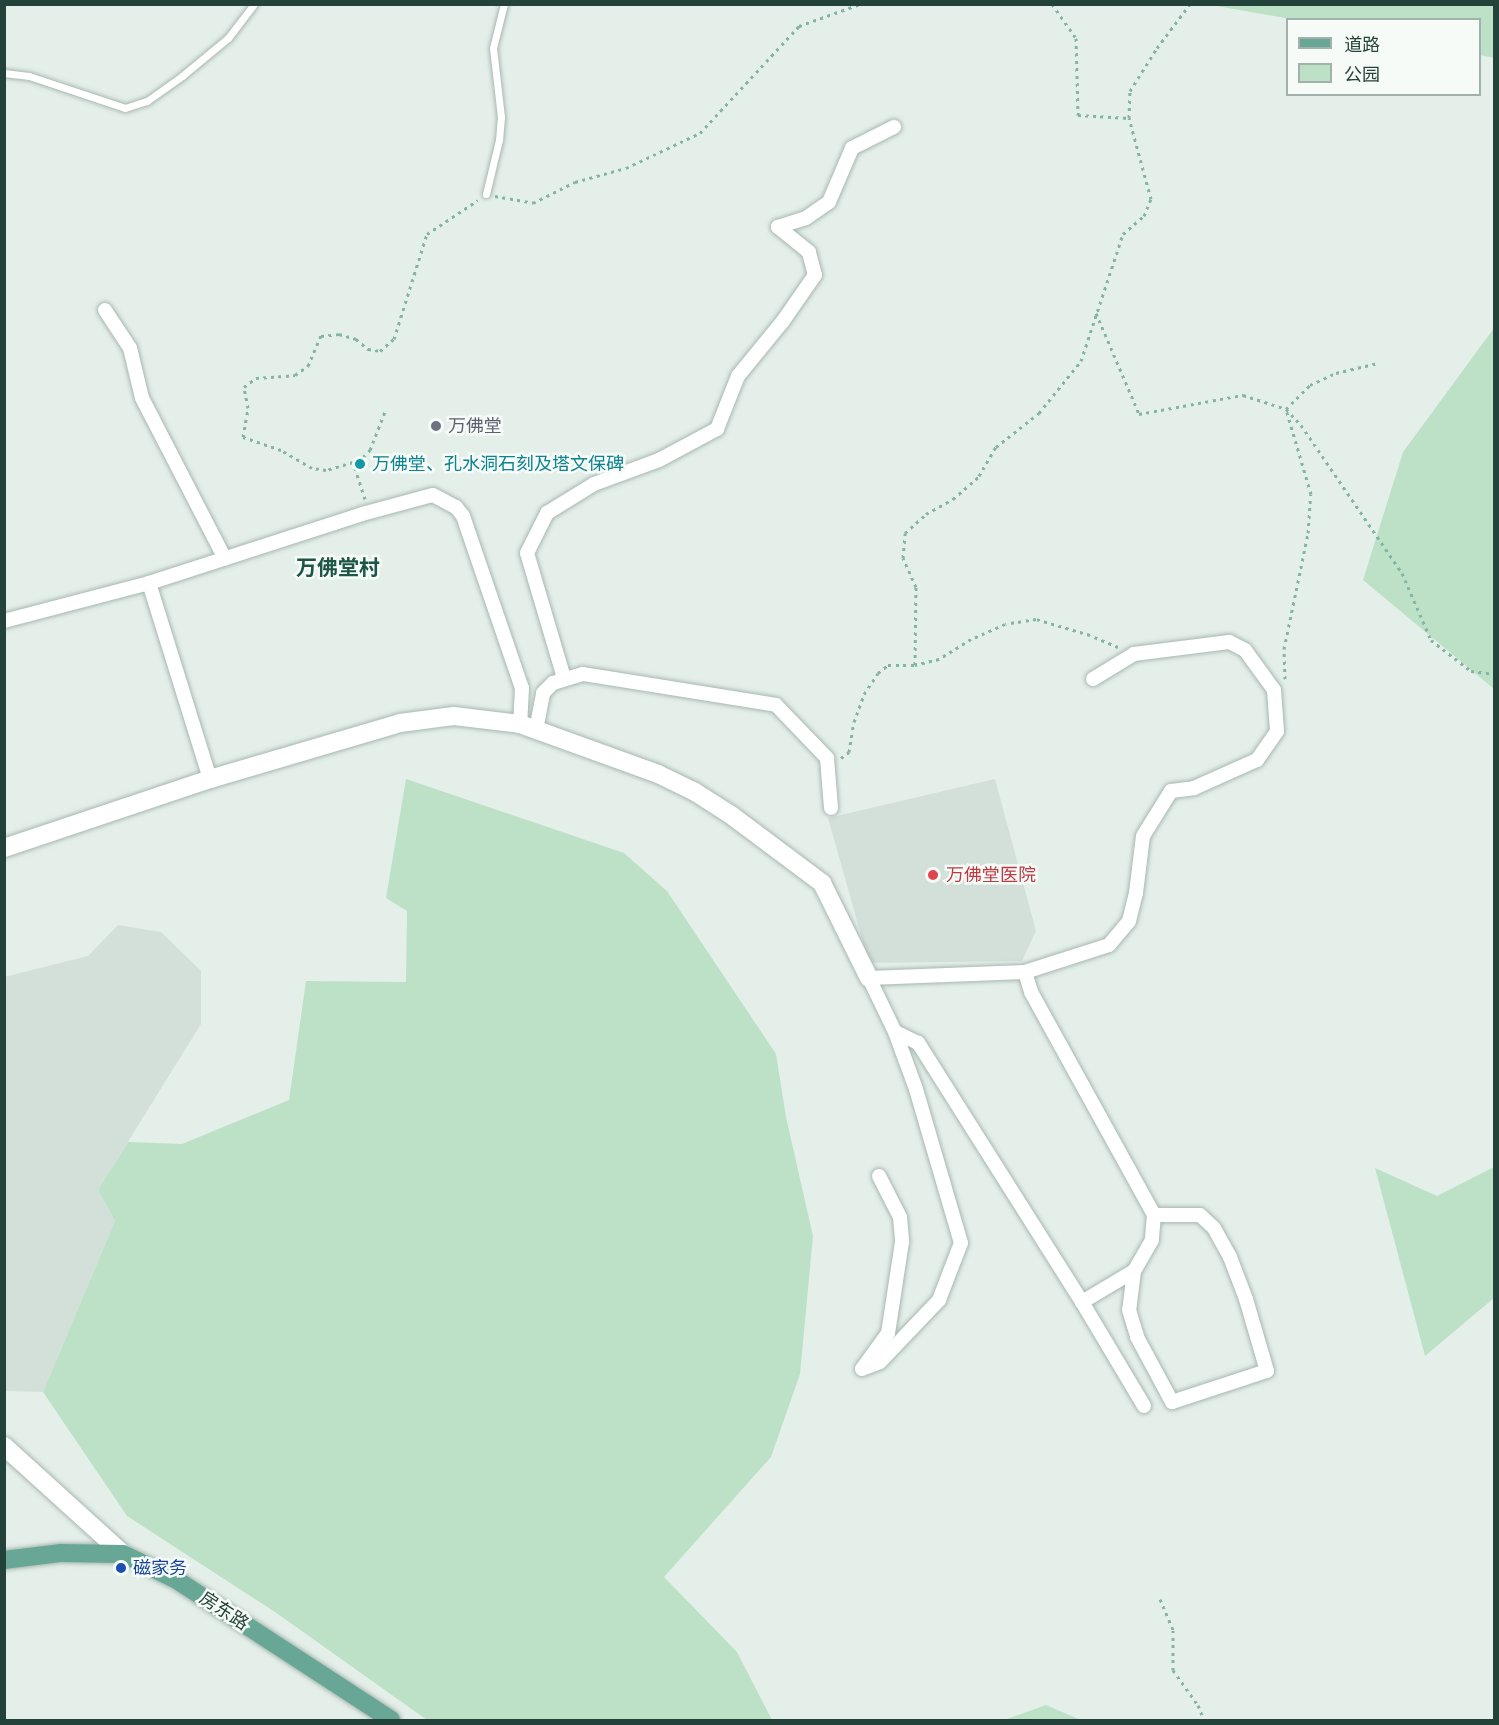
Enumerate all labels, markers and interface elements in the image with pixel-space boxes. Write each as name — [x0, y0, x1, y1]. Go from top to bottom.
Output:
legend — [1286, 18, 1481, 96]
text: 道路 — [1344, 35, 1380, 55]
text: 公园 — [1344, 65, 1380, 85]
place label: 万佛堂 — [448, 415, 502, 437]
marker: 万佛堂 — [429, 419, 443, 433]
place label: 万佛堂、孔水洞石刻及塔文保碑 — [372, 453, 624, 475]
marker: 万佛堂、孔水洞石刻及塔文保碑 — [353, 457, 367, 471]
district label: 万佛堂村 — [296, 555, 380, 581]
place label: 万佛堂医院 — [946, 864, 1036, 886]
marker: 万佛堂医院 — [924, 866, 942, 884]
place label: 磁家务 — [133, 1557, 187, 1579]
marker: 磁家务 — [114, 1561, 128, 1575]
street label: 房东路 — [195, 1587, 253, 1635]

